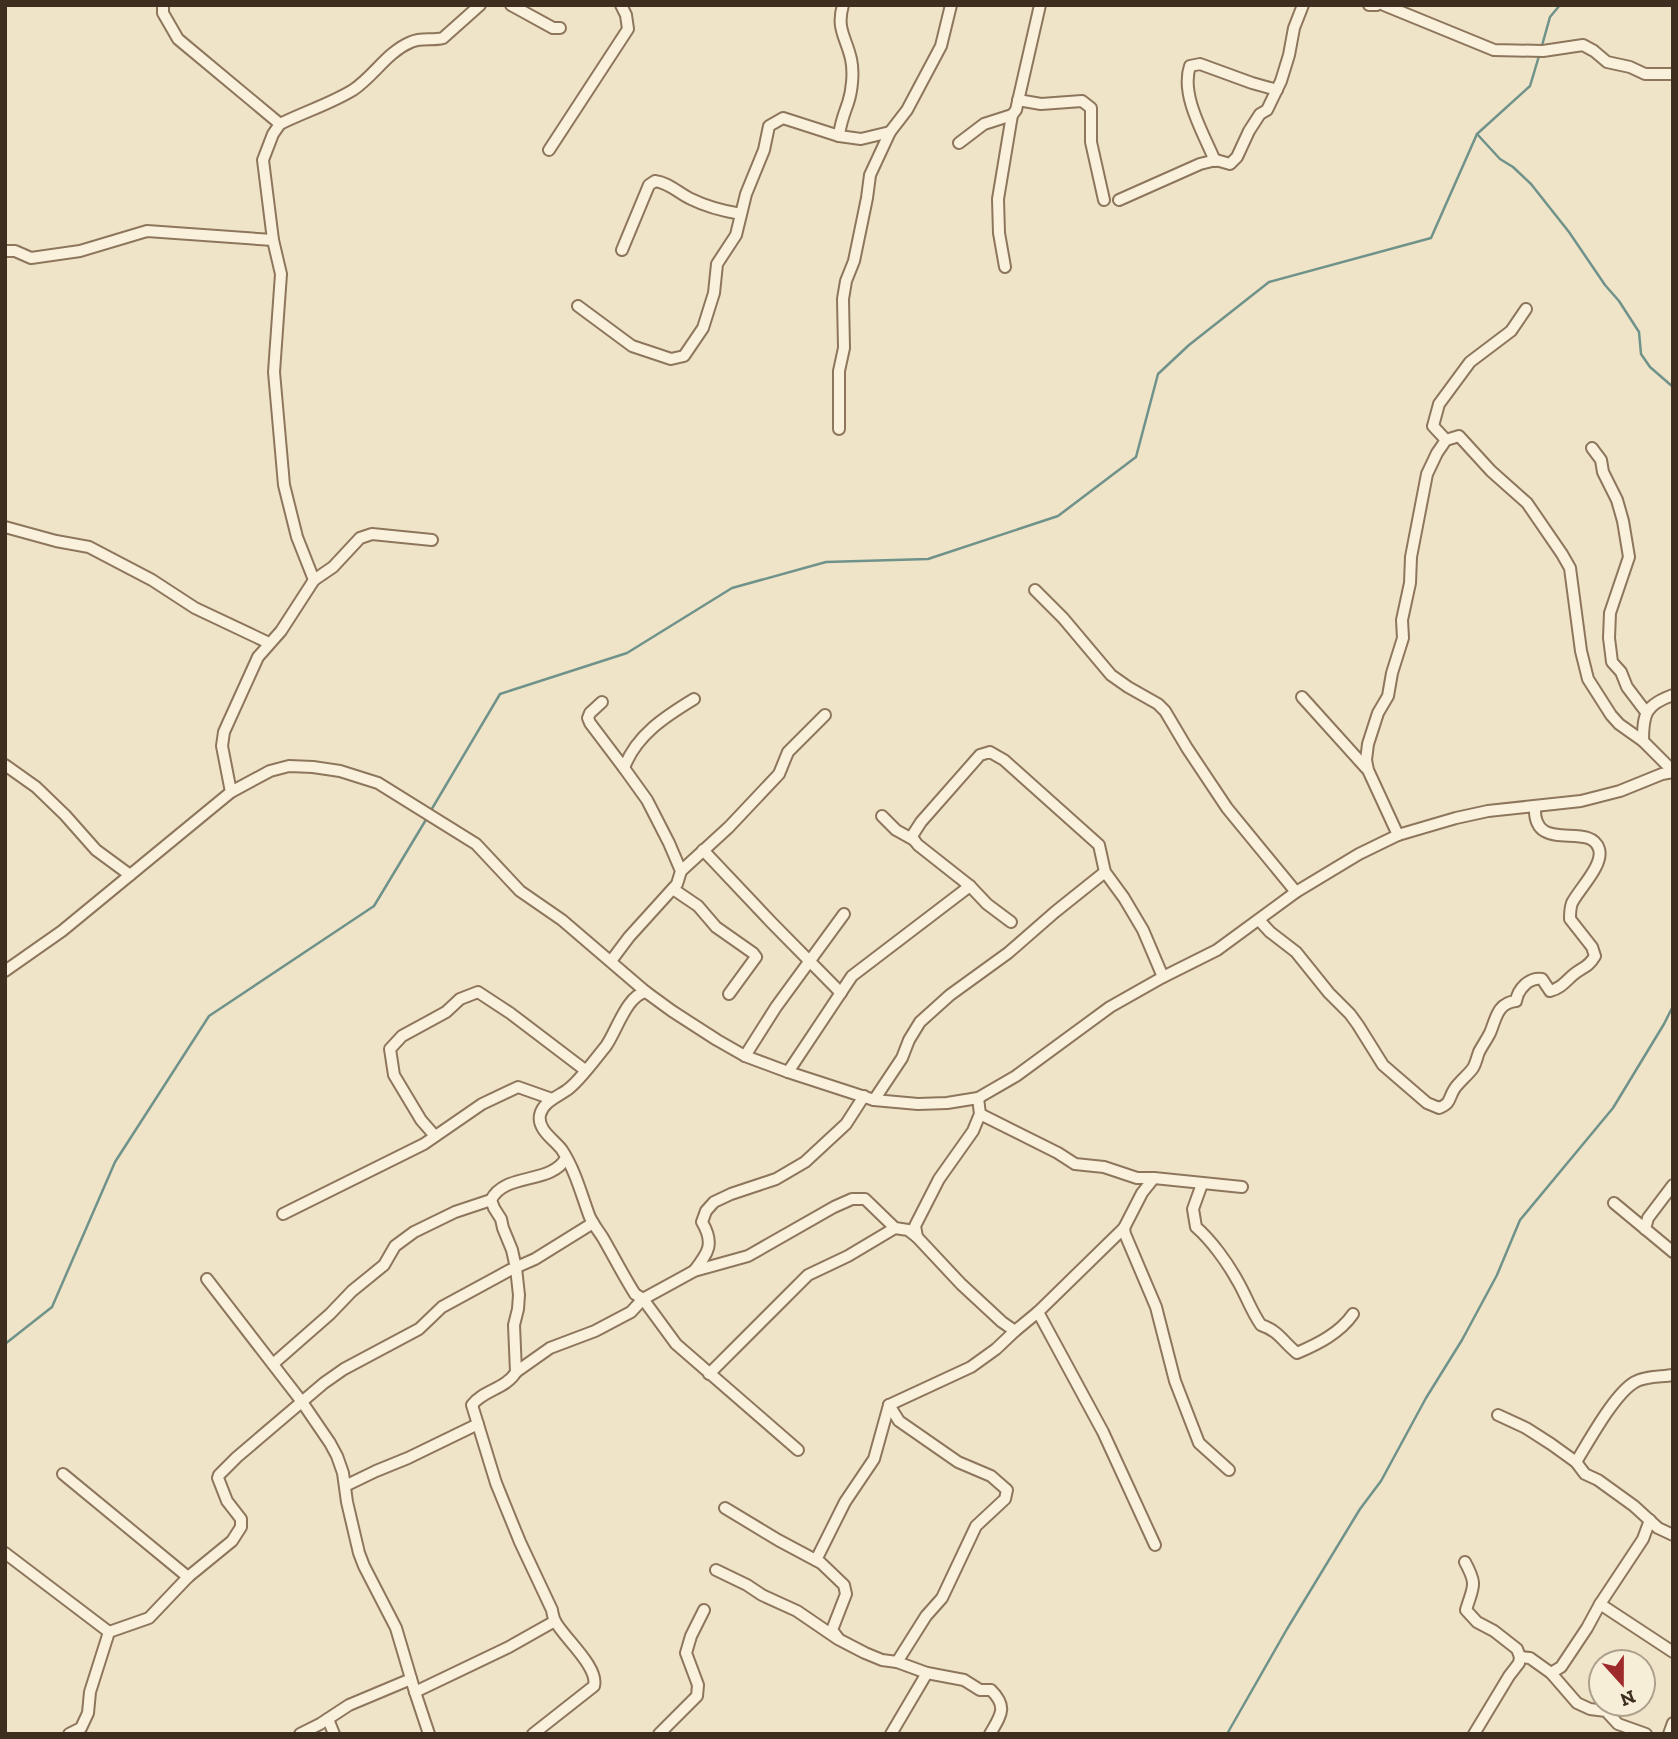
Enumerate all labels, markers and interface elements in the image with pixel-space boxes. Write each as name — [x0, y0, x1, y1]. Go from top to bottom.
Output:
north arrow — [1587, 1648, 1657, 1718]
text: N — [1617, 1685, 1639, 1712]

